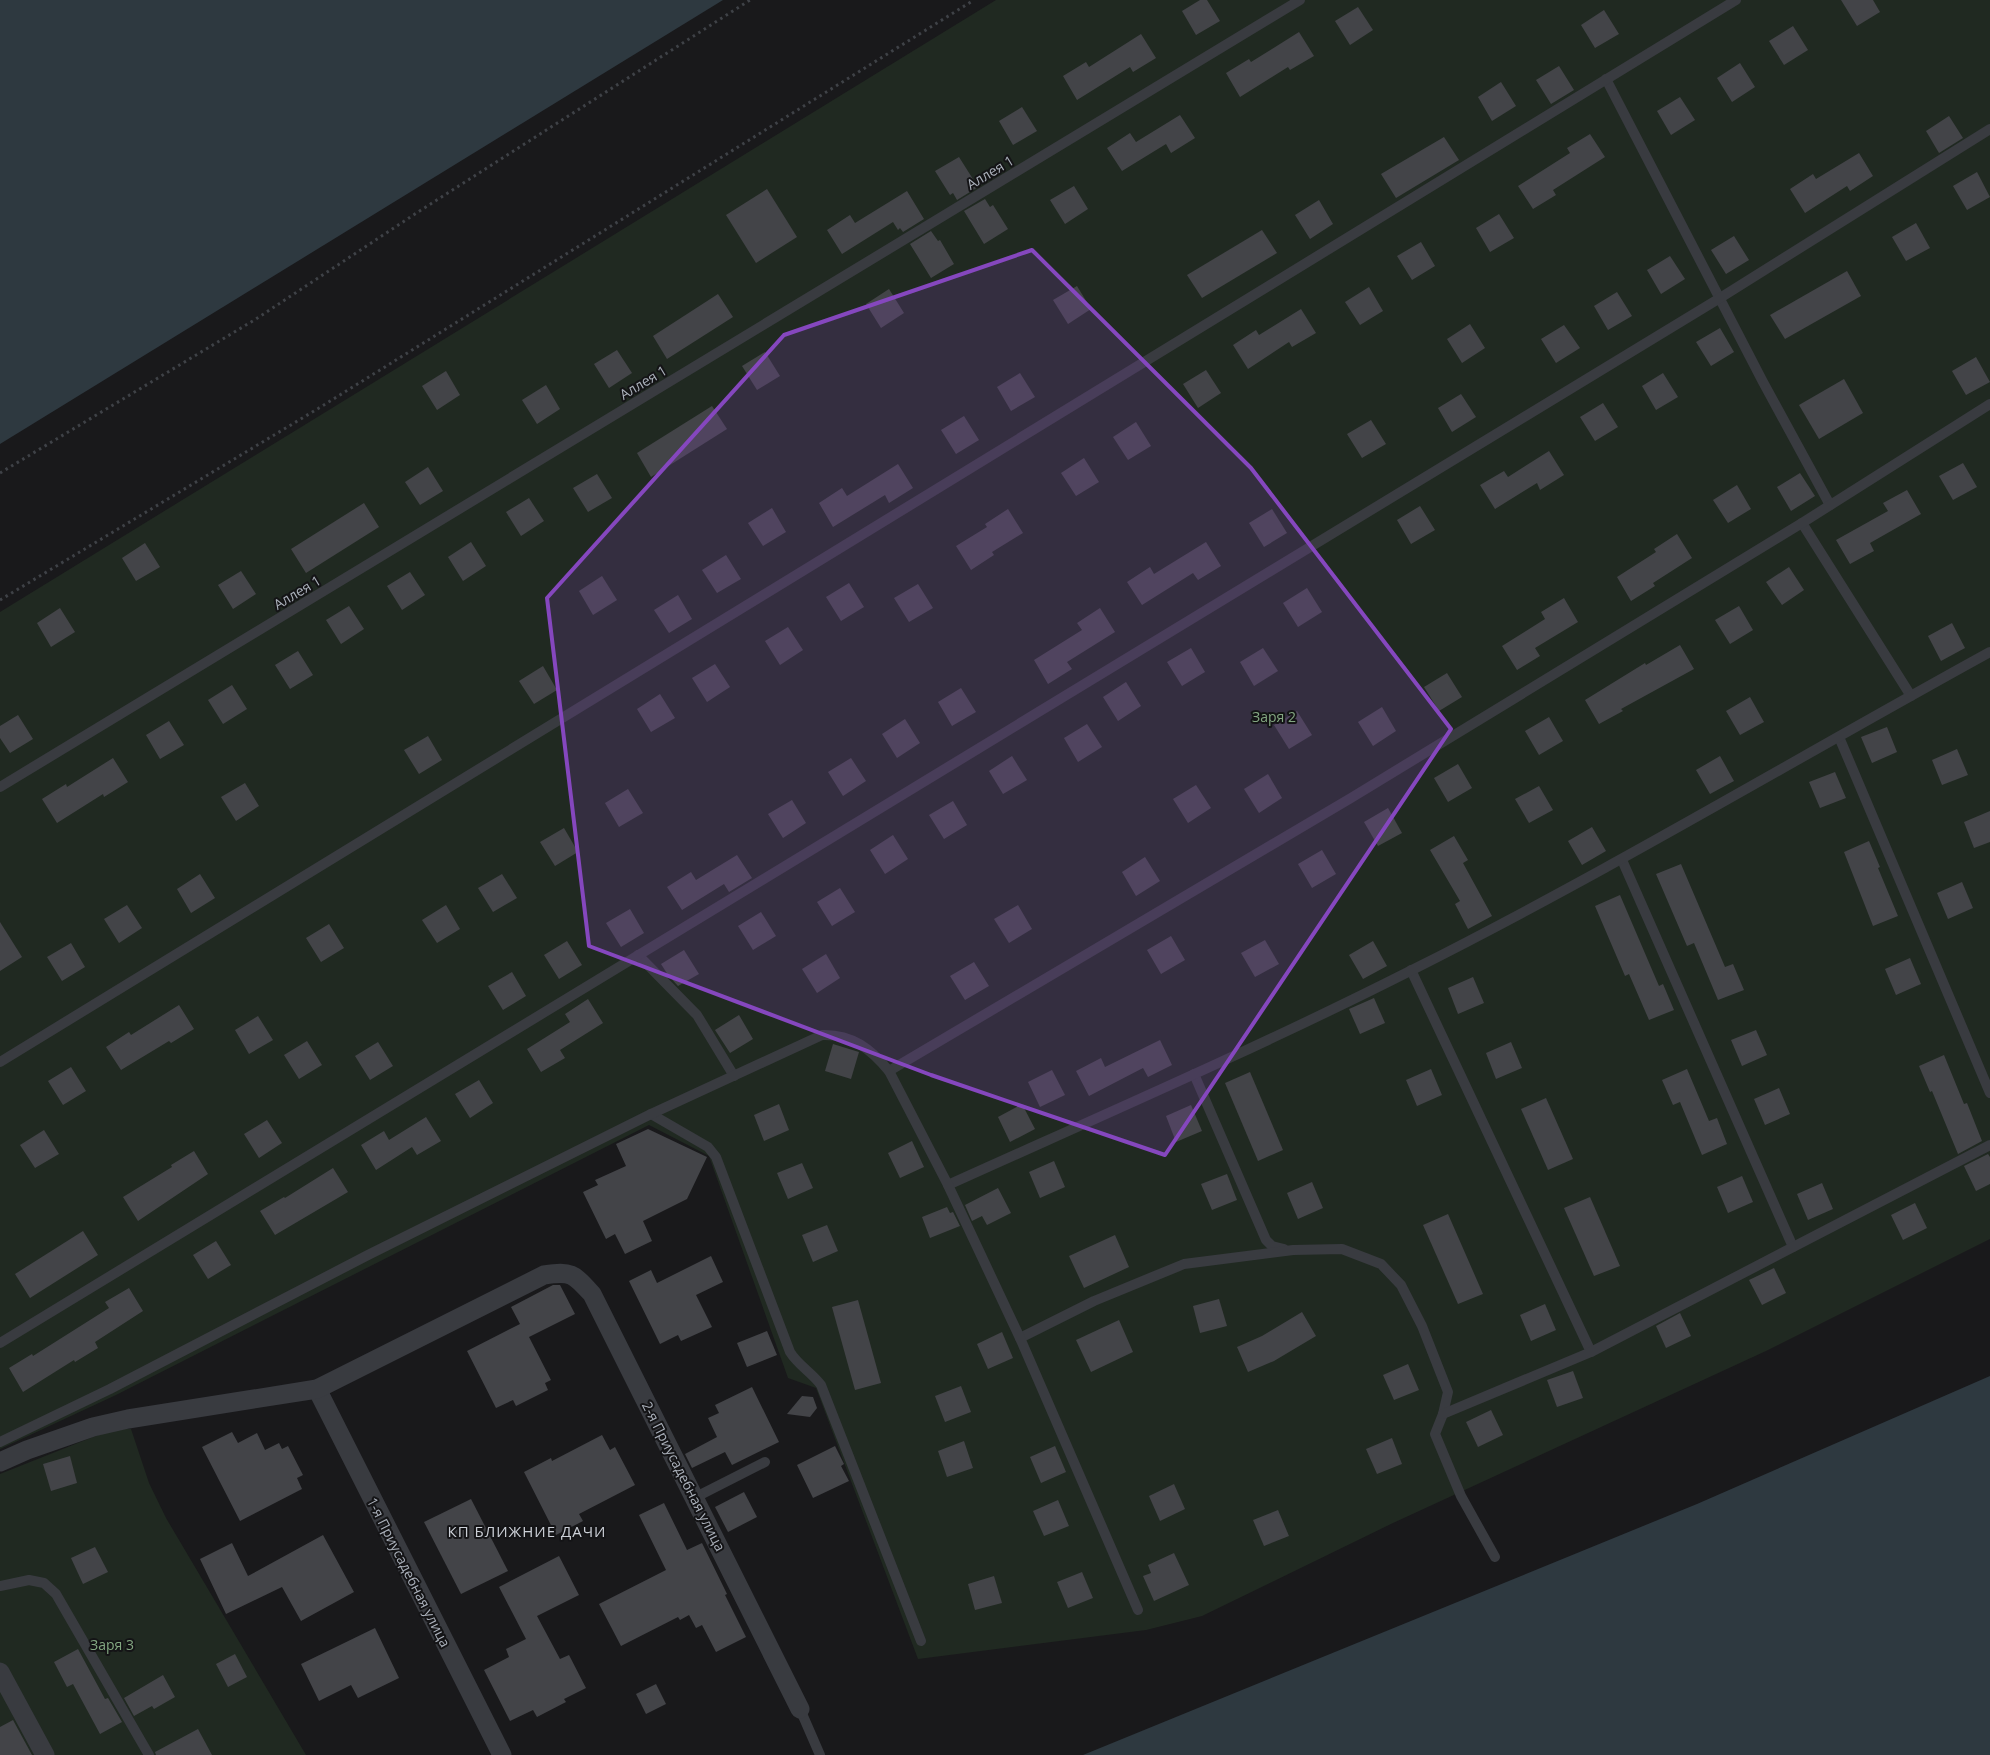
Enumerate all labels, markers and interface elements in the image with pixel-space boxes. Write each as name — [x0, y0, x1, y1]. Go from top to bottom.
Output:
street label: Аллея 1 — [963, 150, 1017, 194]
street label: Аллея 1 — [616, 360, 670, 404]
street label: Аллея 1 — [270, 570, 324, 614]
park label: Заря 2 — [1252, 707, 1296, 726]
street label: 2-я Приусадебная улица — [638, 1398, 730, 1554]
street label: 1-я Приусадебная улица — [363, 1494, 455, 1650]
district label: КП БЛИЖНИЕ ДАЧИ — [448, 1521, 606, 1541]
park label: Заря 3 — [90, 1635, 134, 1654]

